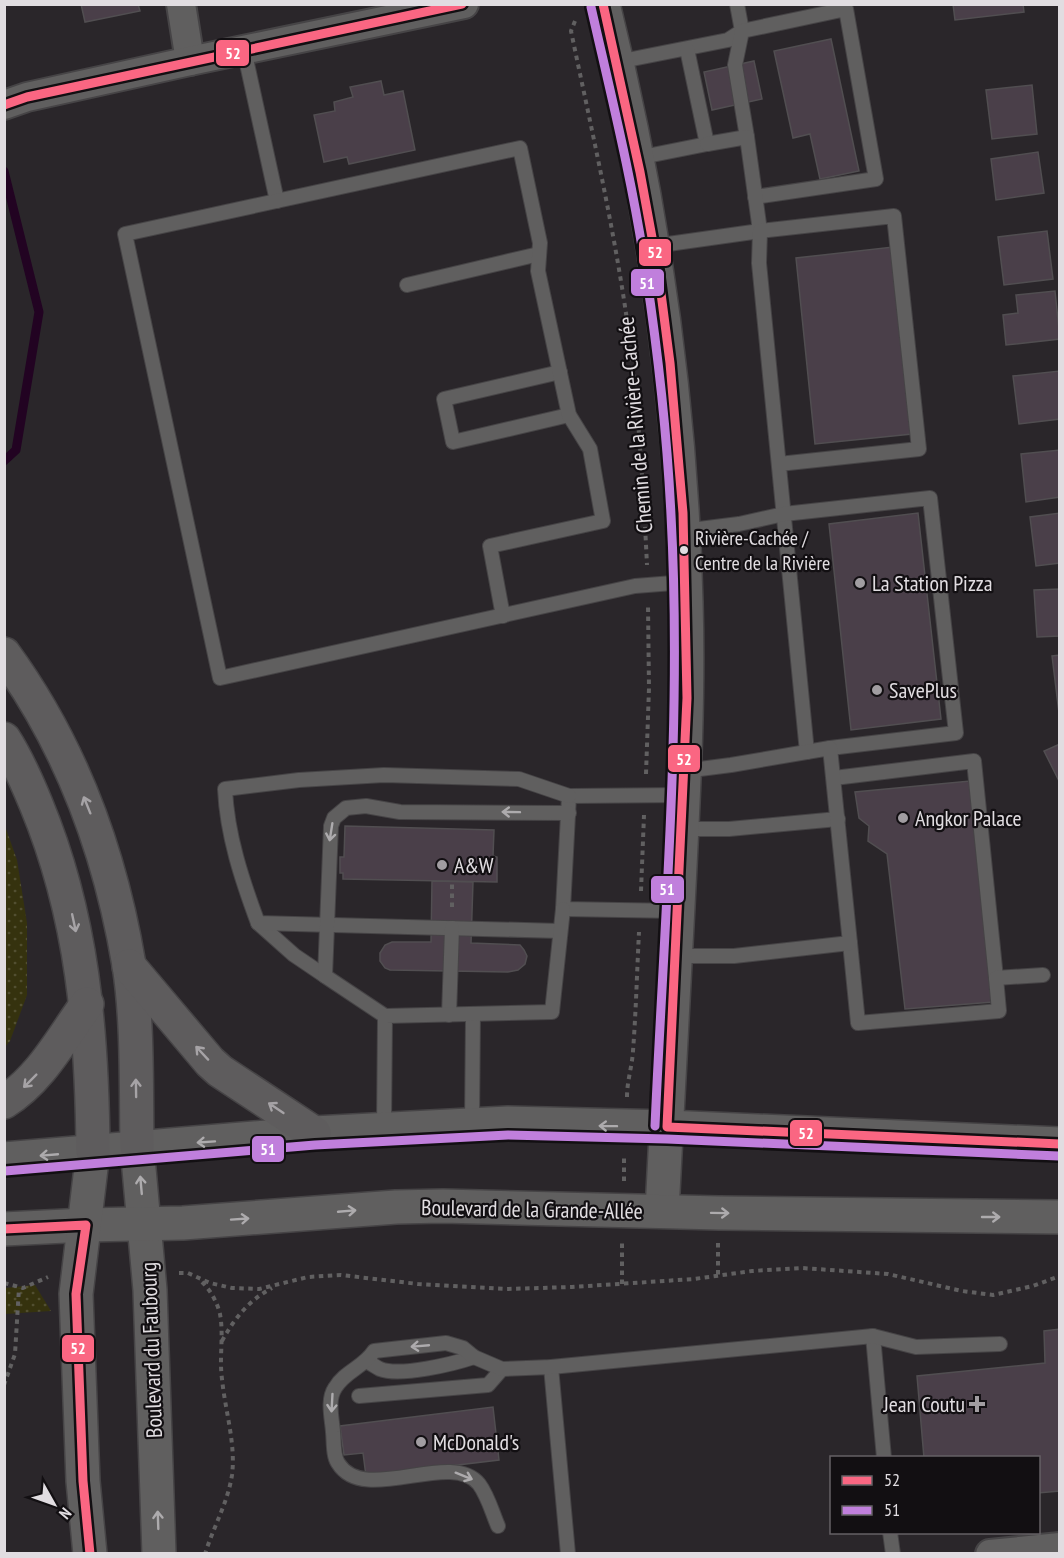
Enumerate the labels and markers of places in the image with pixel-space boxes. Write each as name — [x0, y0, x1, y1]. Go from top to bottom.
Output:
place label: Rivière-Cachée / Centre de la Rivière — [695, 525, 830, 576]
marker: Rivière-Cachée / Centre de la Rivière — [678, 544, 690, 556]
place label: La Station Pizza — [872, 569, 993, 597]
marker: La Station Pizza — [853, 576, 867, 590]
place label: SavePlus — [889, 676, 957, 704]
marker: SavePlus — [870, 683, 884, 697]
place label: Angkor Palace — [915, 804, 1022, 832]
marker: Angkor Palace — [896, 811, 910, 825]
place label: A&W — [454, 851, 494, 879]
marker: A&W — [435, 858, 449, 872]
place label: Jean Coutu — [882, 1390, 965, 1418]
marker: Jean Coutu — [970, 1397, 984, 1411]
place label: McDonald's — [433, 1428, 519, 1456]
marker: McDonald's — [414, 1435, 428, 1449]

